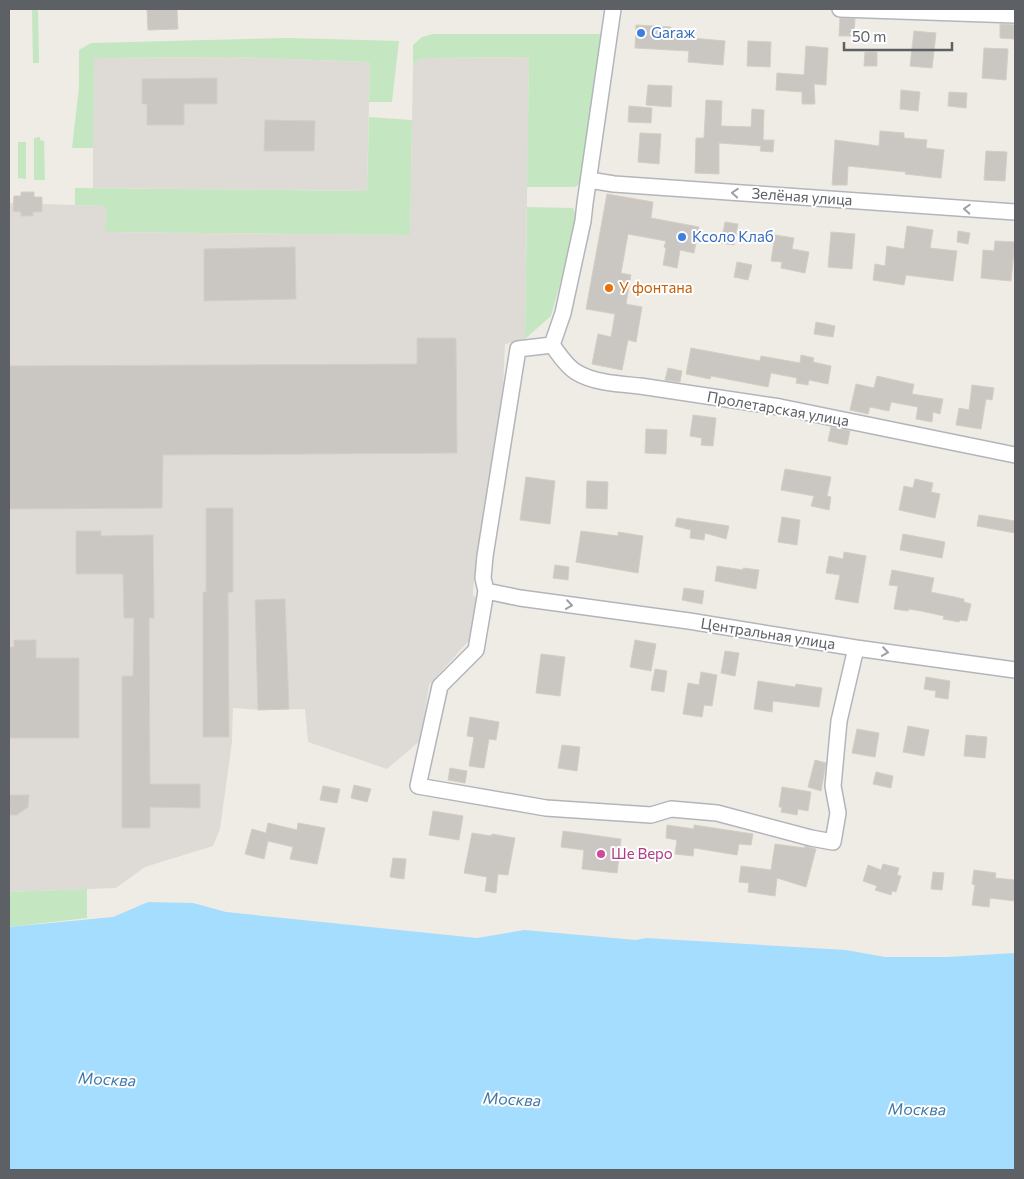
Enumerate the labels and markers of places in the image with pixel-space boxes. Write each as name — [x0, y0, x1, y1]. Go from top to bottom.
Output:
place label: Garaж — [651, 23, 696, 41]
marker: Garaж — [635, 27, 647, 39]
place label: Ксоло Клаб — [692, 227, 774, 245]
marker: Ксоло Клаб — [676, 231, 688, 243]
place label: У фонтана — [619, 278, 693, 296]
marker: У фонтана — [603, 282, 615, 294]
place label: Ше Веро — [611, 844, 673, 862]
marker: Ше Веро — [595, 848, 607, 860]

